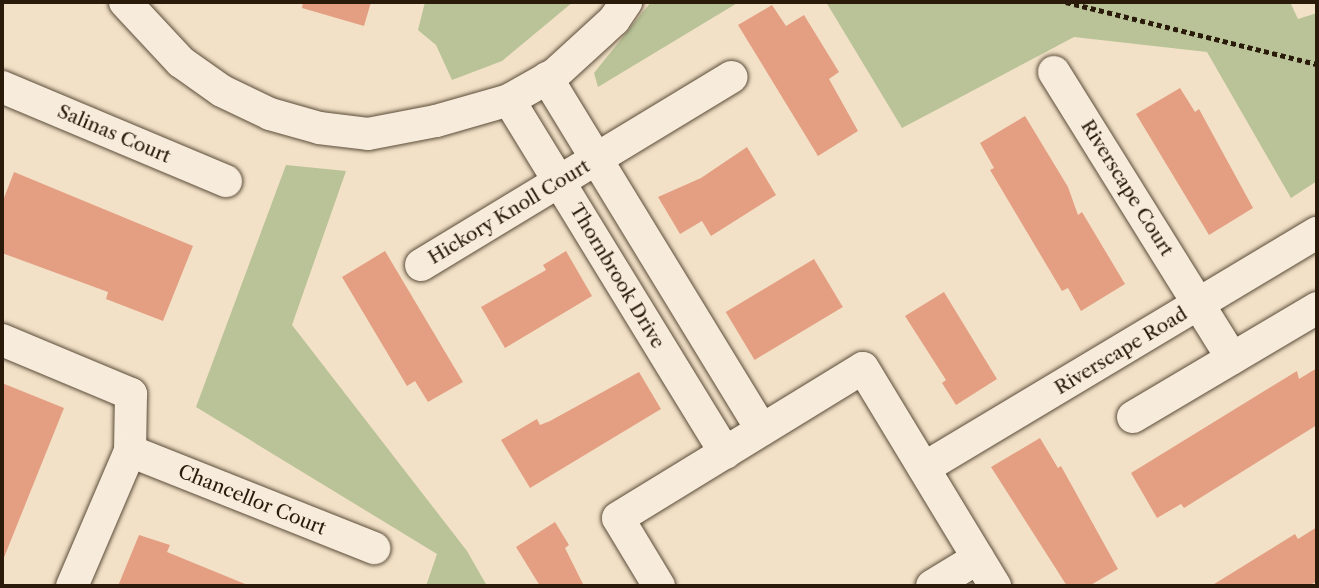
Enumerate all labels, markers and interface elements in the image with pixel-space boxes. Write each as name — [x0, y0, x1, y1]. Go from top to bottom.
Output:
street label: Salinas Court — [54, 100, 174, 168]
street label: Riverscape Court — [1076, 116, 1178, 260]
street label: Hickory Knoll Court — [424, 155, 594, 269]
street label: Thornbrook Drive — [565, 199, 669, 353]
street label: Riverscape Road — [1051, 302, 1191, 400]
street label: Chancellor Court — [175, 460, 329, 540]

